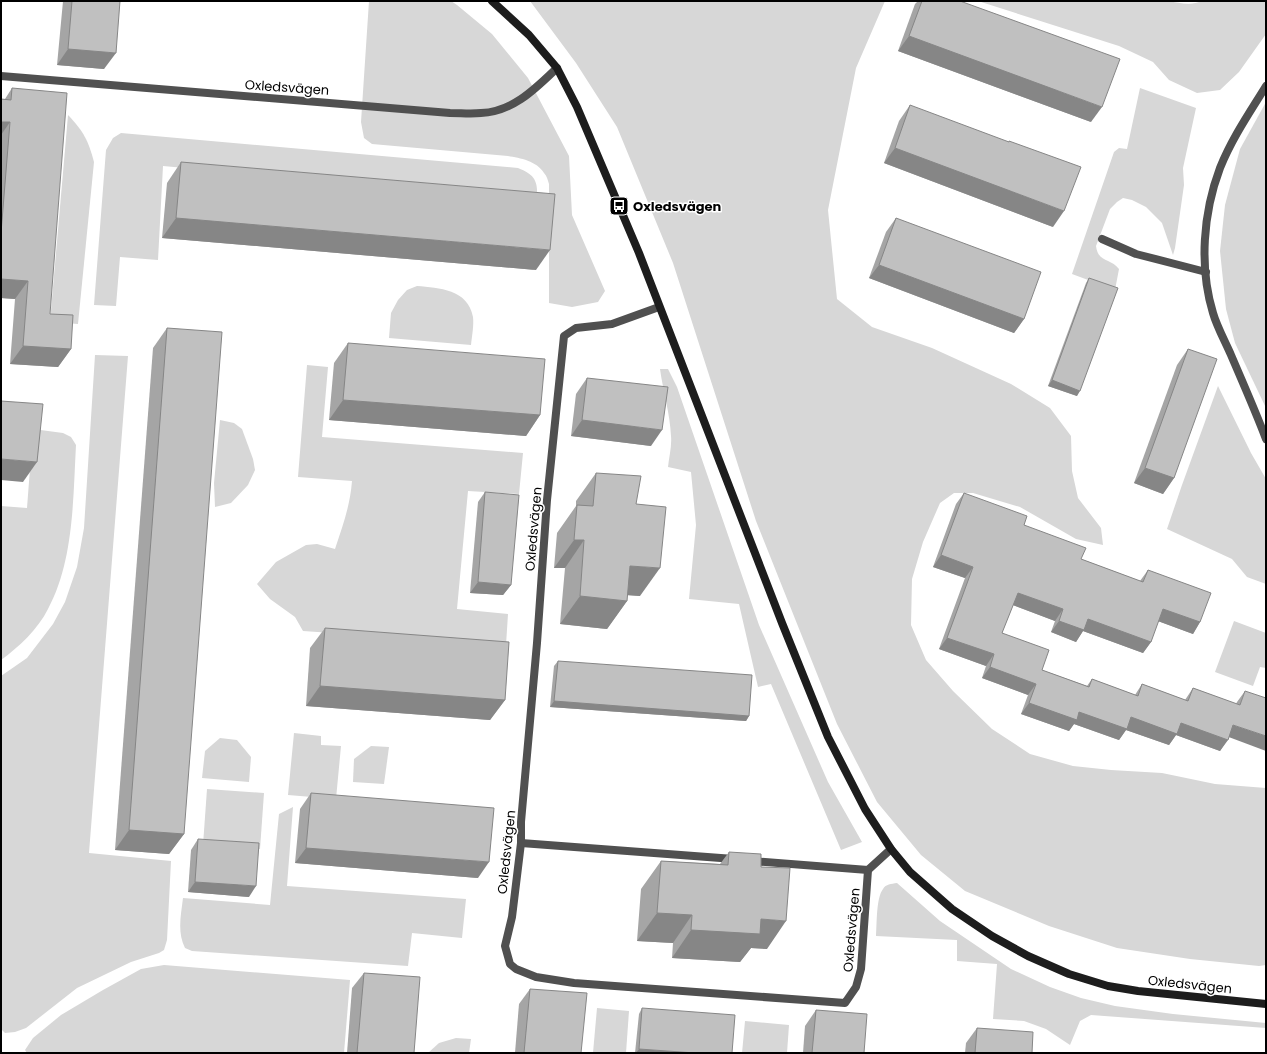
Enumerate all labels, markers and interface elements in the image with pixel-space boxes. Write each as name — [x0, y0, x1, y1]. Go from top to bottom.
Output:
street label: Oxledsvägen — [244, 75, 330, 100]
bus stop icon: Oxledsvägen — [608, 195, 630, 217]
place label: Oxledsvägen — [633, 197, 722, 216]
street label: Oxledsvägen — [520, 486, 547, 572]
street label: Oxledsvägen — [493, 809, 520, 895]
street label: Oxledsvägen — [838, 887, 865, 973]
street label: Oxledsvägen — [1147, 971, 1233, 998]

